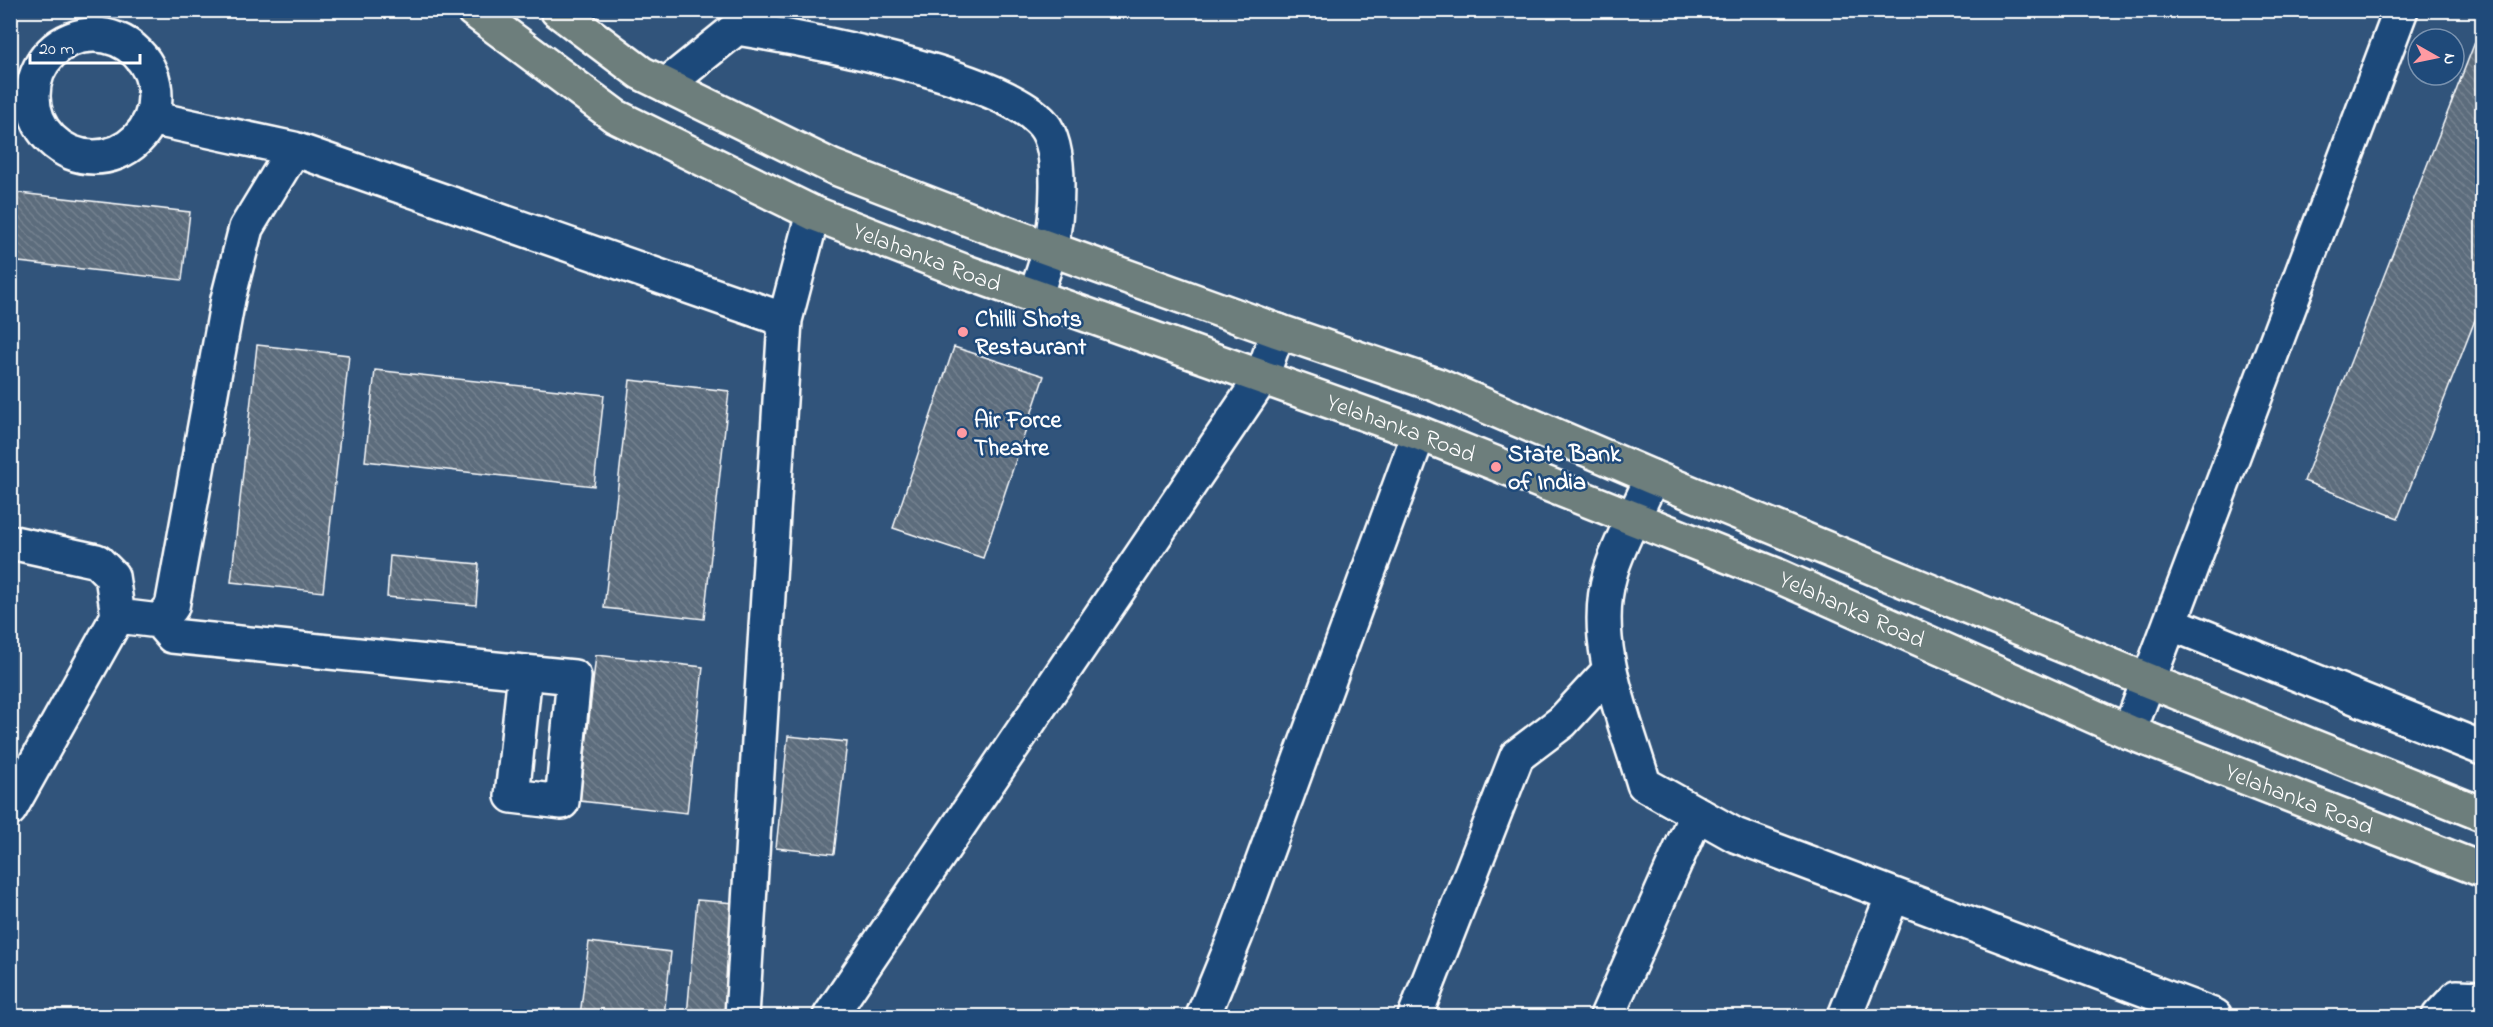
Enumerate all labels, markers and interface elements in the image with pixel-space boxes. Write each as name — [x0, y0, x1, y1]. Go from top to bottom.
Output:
scale bar — [30, 27, 140, 65]
north arrow — [2406, 27, 2466, 87]
text: 20 m — [39, 37, 74, 63]
text: N — [2436, 52, 2462, 66]
street label: Yelahanka Road — [847, 215, 1006, 303]
place label: Chilli Shots Restaurant — [975, 303, 1087, 366]
marker: Chilli Shots Restaurant — [956, 325, 970, 339]
street label: Yelahanka Road — [1321, 386, 1481, 474]
place label: Air Force Theatre — [974, 404, 1063, 467]
marker: Air Force Theatre — [955, 426, 969, 440]
place label: State Bank of India — [1508, 438, 1621, 501]
marker: State Bank of India — [1489, 460, 1503, 474]
street label: Yelahanka Road — [1772, 563, 1930, 659]
street label: Yelahanka Road — [2219, 756, 2378, 846]

